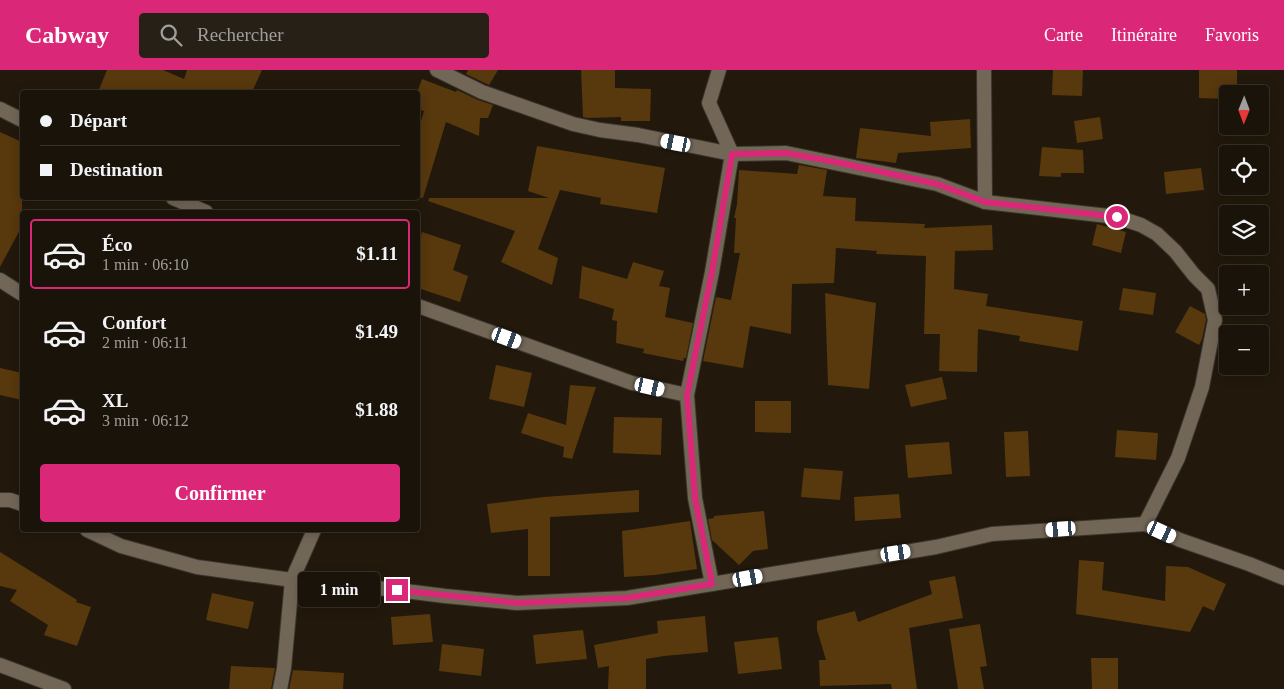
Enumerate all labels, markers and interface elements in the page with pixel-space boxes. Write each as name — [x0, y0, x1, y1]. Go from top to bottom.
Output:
search box — [139, 13, 489, 58]
icon: search — [157, 21, 185, 49]
text: Cabway — [25, 22, 109, 48]
text: Rechercher — [197, 24, 284, 45]
text: Carte — [1044, 25, 1083, 45]
text: Itinéraire — [1111, 25, 1177, 45]
text: Favoris — [1205, 25, 1259, 45]
north arrow — [1219, 85, 1269, 135]
map controls — [1219, 85, 1269, 375]
text: Départ — [70, 110, 127, 131]
car — [659, 133, 692, 153]
button: locate — [1219, 145, 1269, 195]
text: Destination — [70, 159, 163, 180]
button: layers — [1219, 205, 1269, 255]
route start — [1106, 206, 1128, 228]
icon: car — [42, 232, 87, 277]
text: Éco — [102, 234, 133, 255]
text: $1.11 — [356, 243, 398, 264]
text: 1 min · 06:10 — [102, 256, 189, 273]
button: + — [1219, 265, 1269, 315]
icon: car — [42, 310, 87, 355]
text: Confort — [102, 312, 166, 333]
text: $1.49 — [355, 321, 398, 342]
button: − — [1219, 325, 1269, 375]
car — [490, 326, 523, 350]
text: 2 min · 06:11 — [102, 334, 188, 351]
car — [633, 376, 666, 398]
icon: car — [42, 388, 87, 433]
text: XL — [102, 390, 128, 411]
text: $1.88 — [355, 399, 398, 420]
text: 3 min · 06:12 — [102, 412, 189, 429]
button: Confirmer — [40, 464, 400, 522]
car — [1145, 519, 1178, 545]
car — [1045, 520, 1076, 538]
car — [880, 543, 911, 563]
car — [731, 568, 764, 588]
callout: 1 min — [297, 572, 380, 608]
route end — [386, 579, 408, 601]
text: 1 min — [320, 581, 358, 598]

